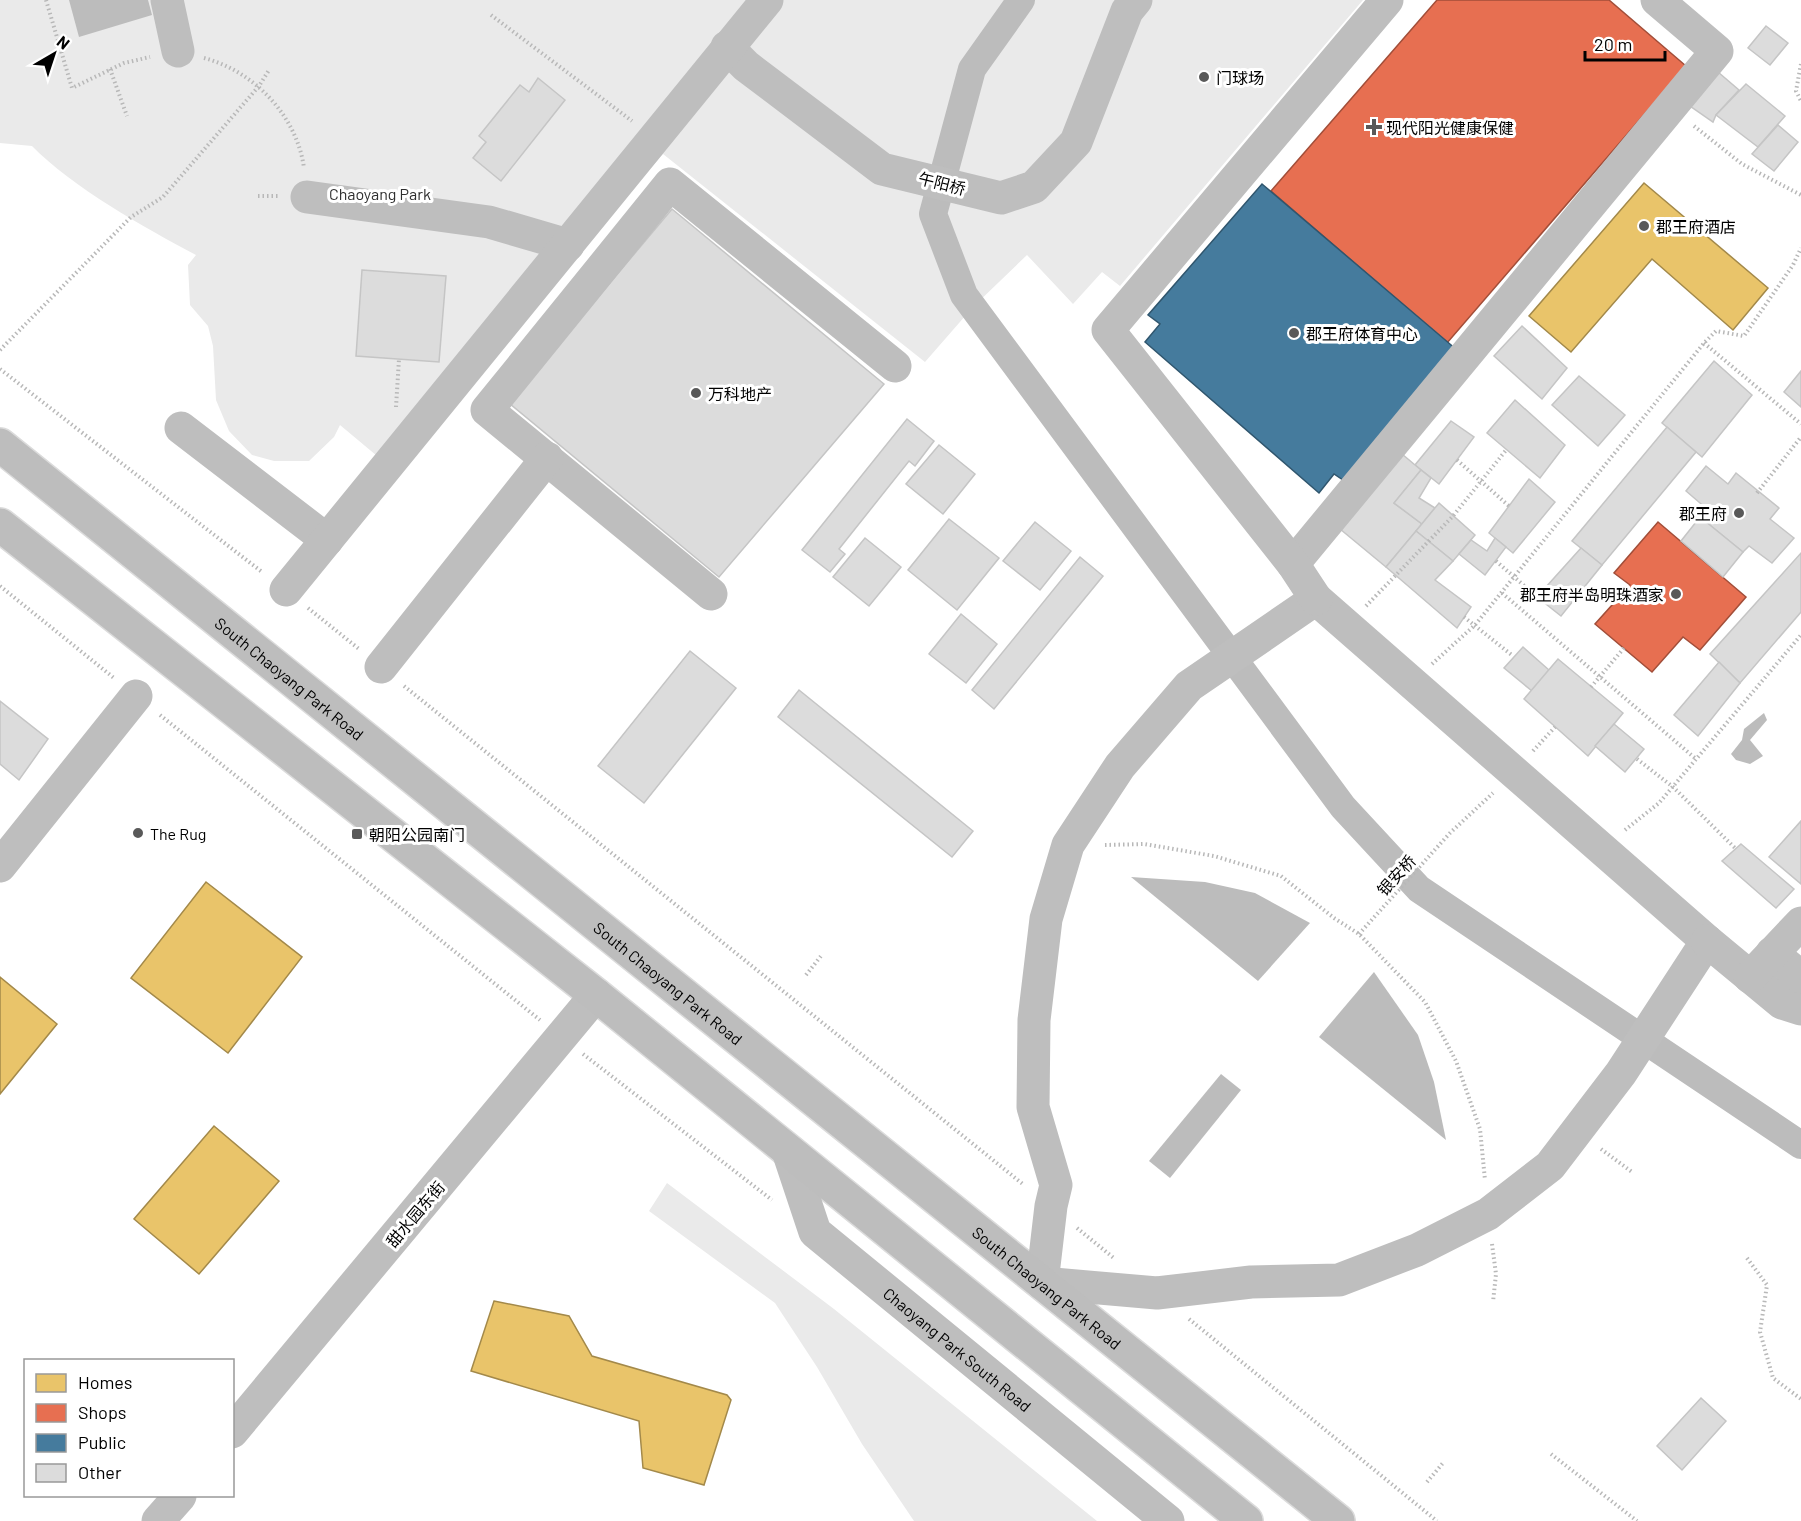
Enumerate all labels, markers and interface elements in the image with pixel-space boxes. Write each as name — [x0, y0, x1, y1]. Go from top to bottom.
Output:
north arrow — [24, 24, 84, 84]
scale bar — [1585, 24, 1664, 62]
text: N — [54, 31, 74, 53]
text: 20 m — [1594, 33, 1632, 55]
place label: 门球场 — [1216, 68, 1264, 87]
marker: 门球场 — [1197, 70, 1211, 84]
place label: 现代阳光健康保健 — [1386, 118, 1514, 137]
marker: 现代阳光健康保健 — [1367, 120, 1381, 134]
street label: 午阳桥 — [916, 168, 968, 198]
park label: Chaoyang Park — [329, 184, 431, 203]
place label: 郡王府酒店 — [1656, 217, 1736, 236]
marker: 郡王府酒店 — [1637, 219, 1651, 233]
place label: 郡王府体育中心 — [1306, 324, 1418, 343]
marker: 郡王府体育中心 — [1287, 326, 1301, 340]
place label: 万科地产 — [708, 384, 772, 403]
marker: 万科地产 — [689, 386, 703, 400]
place label: 郡王府 — [1679, 504, 1727, 523]
marker: 郡王府 — [1732, 506, 1746, 520]
place label: 郡王府半岛明珠酒家 — [1520, 585, 1664, 604]
marker: 郡王府半岛明珠酒家 — [1669, 587, 1683, 601]
street label: South Chaoyang Park Road — [212, 613, 368, 744]
place label: The Rug — [150, 824, 206, 843]
place label: 朝阳公园南门 — [369, 825, 465, 844]
marker: The Rug — [131, 826, 145, 840]
marker: 朝阳公园南门 — [350, 827, 364, 841]
street label: 银安桥 — [1373, 851, 1419, 899]
street label: South Chaoyang Park Road — [591, 917, 747, 1048]
street label: 甜水园东街 — [382, 1177, 448, 1251]
street label: South Chaoyang Park Road — [969, 1222, 1125, 1353]
street label: Chaoyang Park South Road — [880, 1283, 1036, 1415]
legend — [24, 1359, 234, 1497]
text: Homes — [78, 1371, 132, 1393]
text: Shops — [78, 1401, 127, 1423]
text: Public — [78, 1431, 126, 1453]
text: Other — [78, 1461, 122, 1483]

